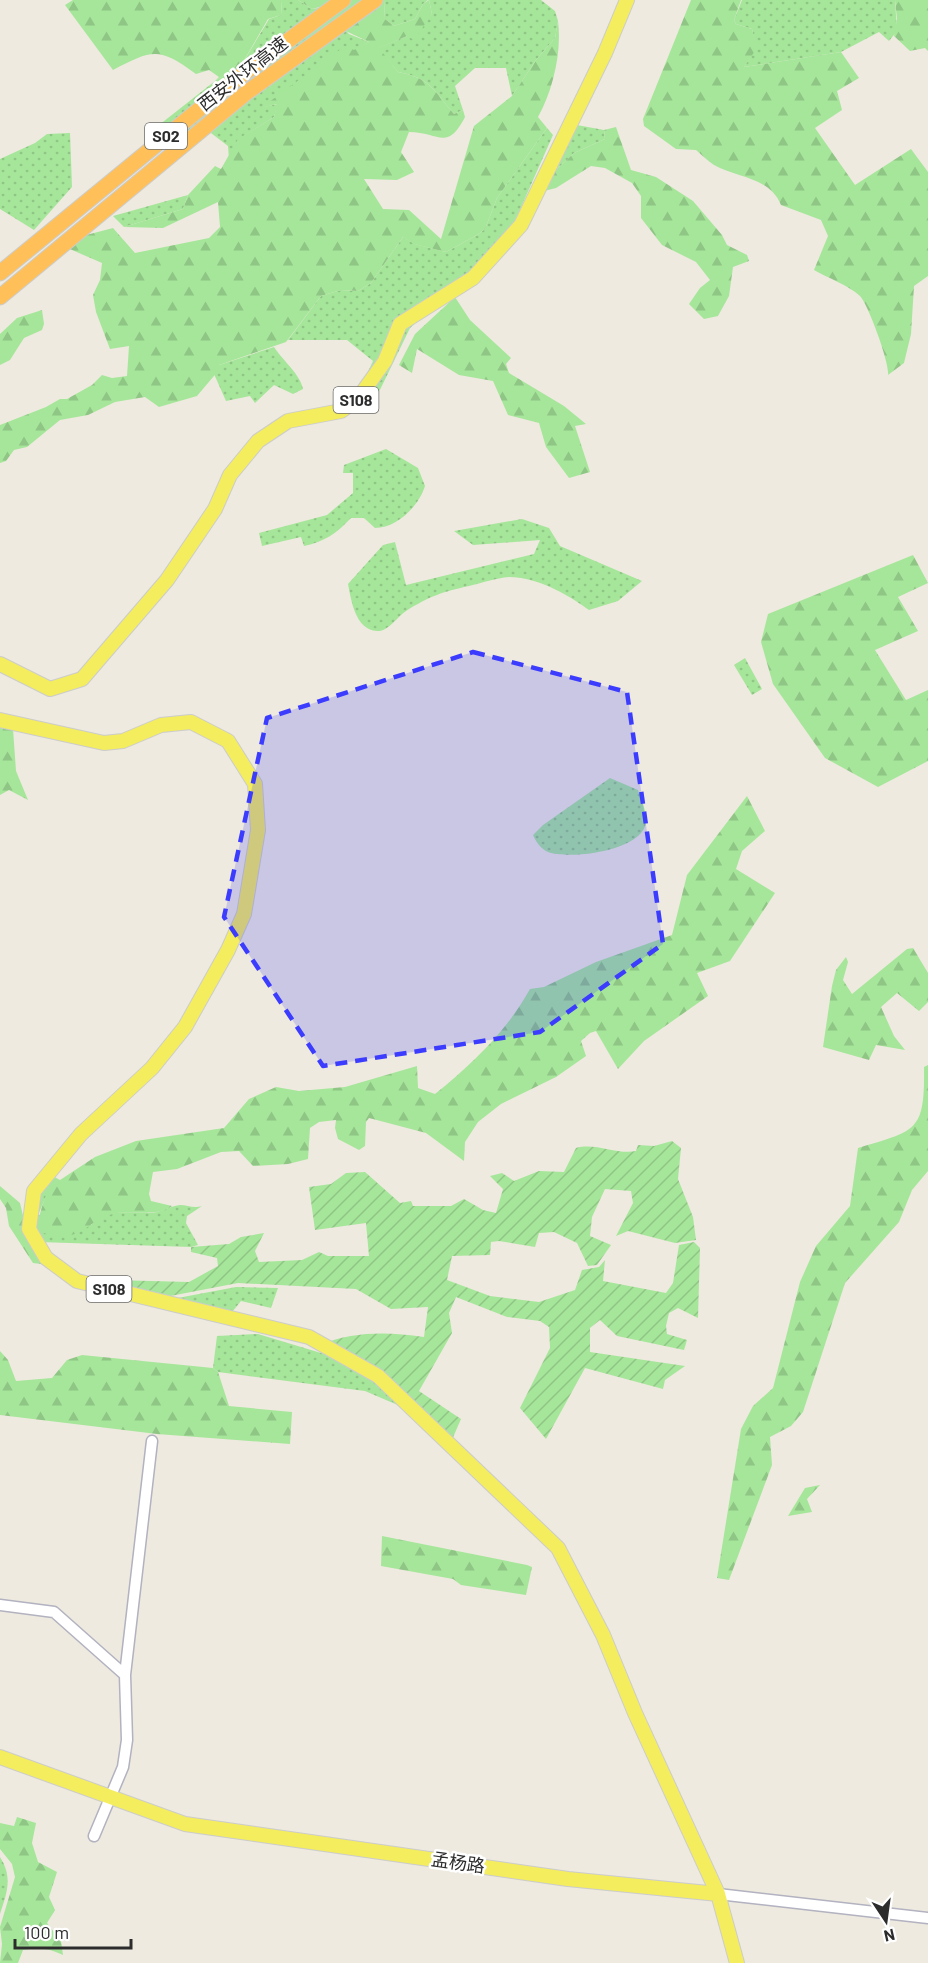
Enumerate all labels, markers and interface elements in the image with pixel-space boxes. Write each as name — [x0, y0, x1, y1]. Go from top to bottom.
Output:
street label: 西安外环高速 — [193, 31, 292, 115]
road number: S02 — [145, 123, 187, 149]
road number: S108 — [334, 387, 378, 413]
road number: S108 — [86, 1276, 132, 1302]
street label: 孟杨路 — [430, 1847, 486, 1877]
north arrow — [856, 1891, 916, 1951]
scale bar — [15, 1912, 130, 1950]
text: 100 m — [24, 1921, 69, 1943]
text: N — [882, 1926, 897, 1947]

